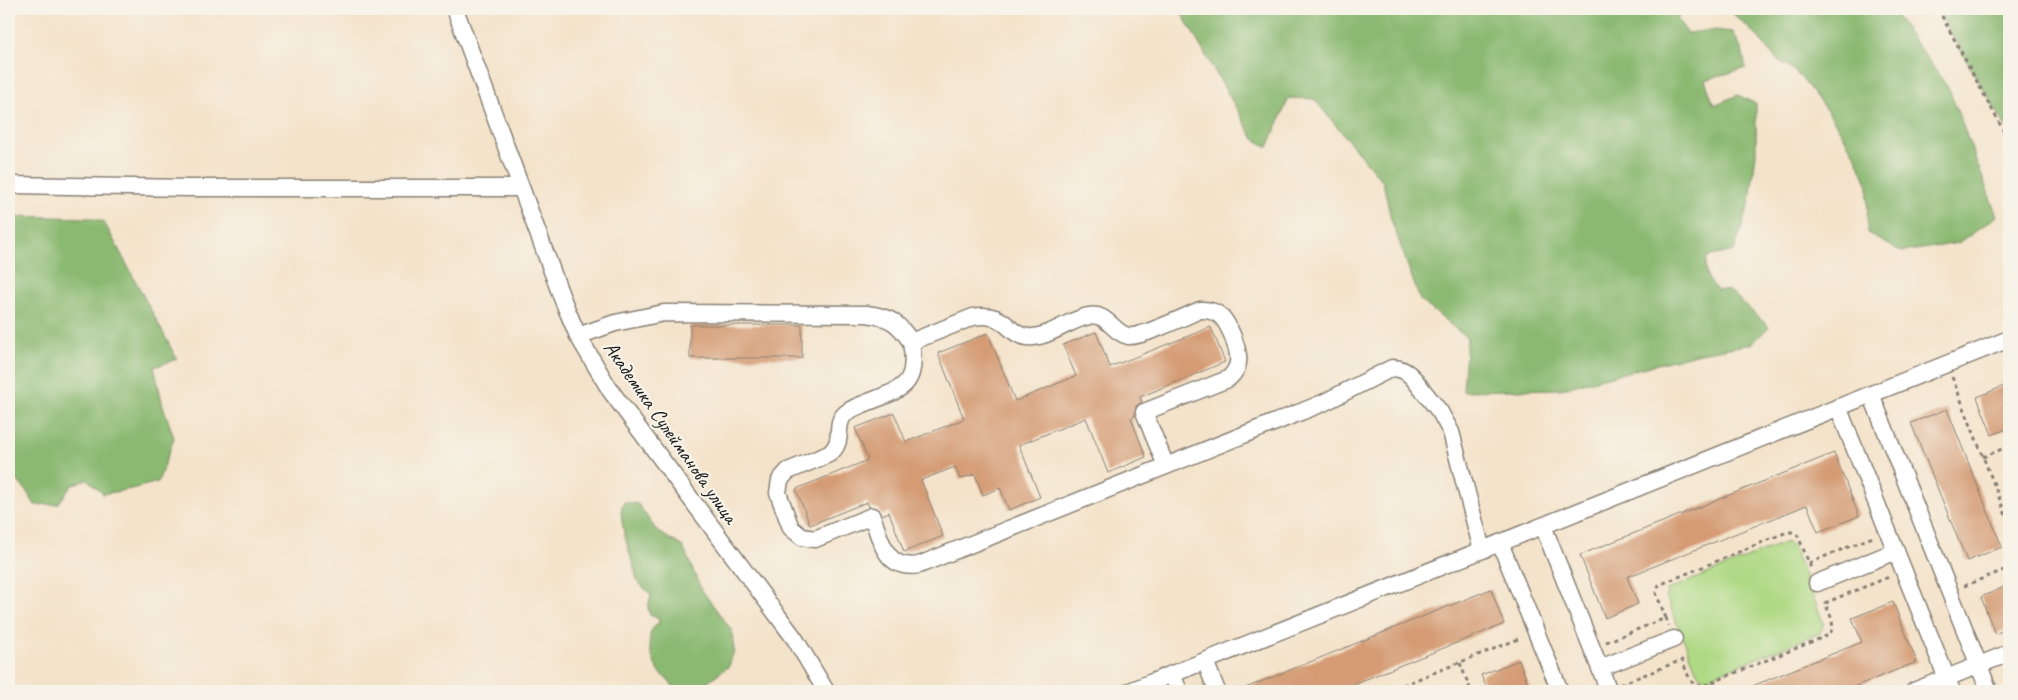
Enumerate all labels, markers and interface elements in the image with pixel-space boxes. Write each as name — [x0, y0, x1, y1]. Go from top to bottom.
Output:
street label: Академика Сулейманова улица — [598, 336, 745, 530]

